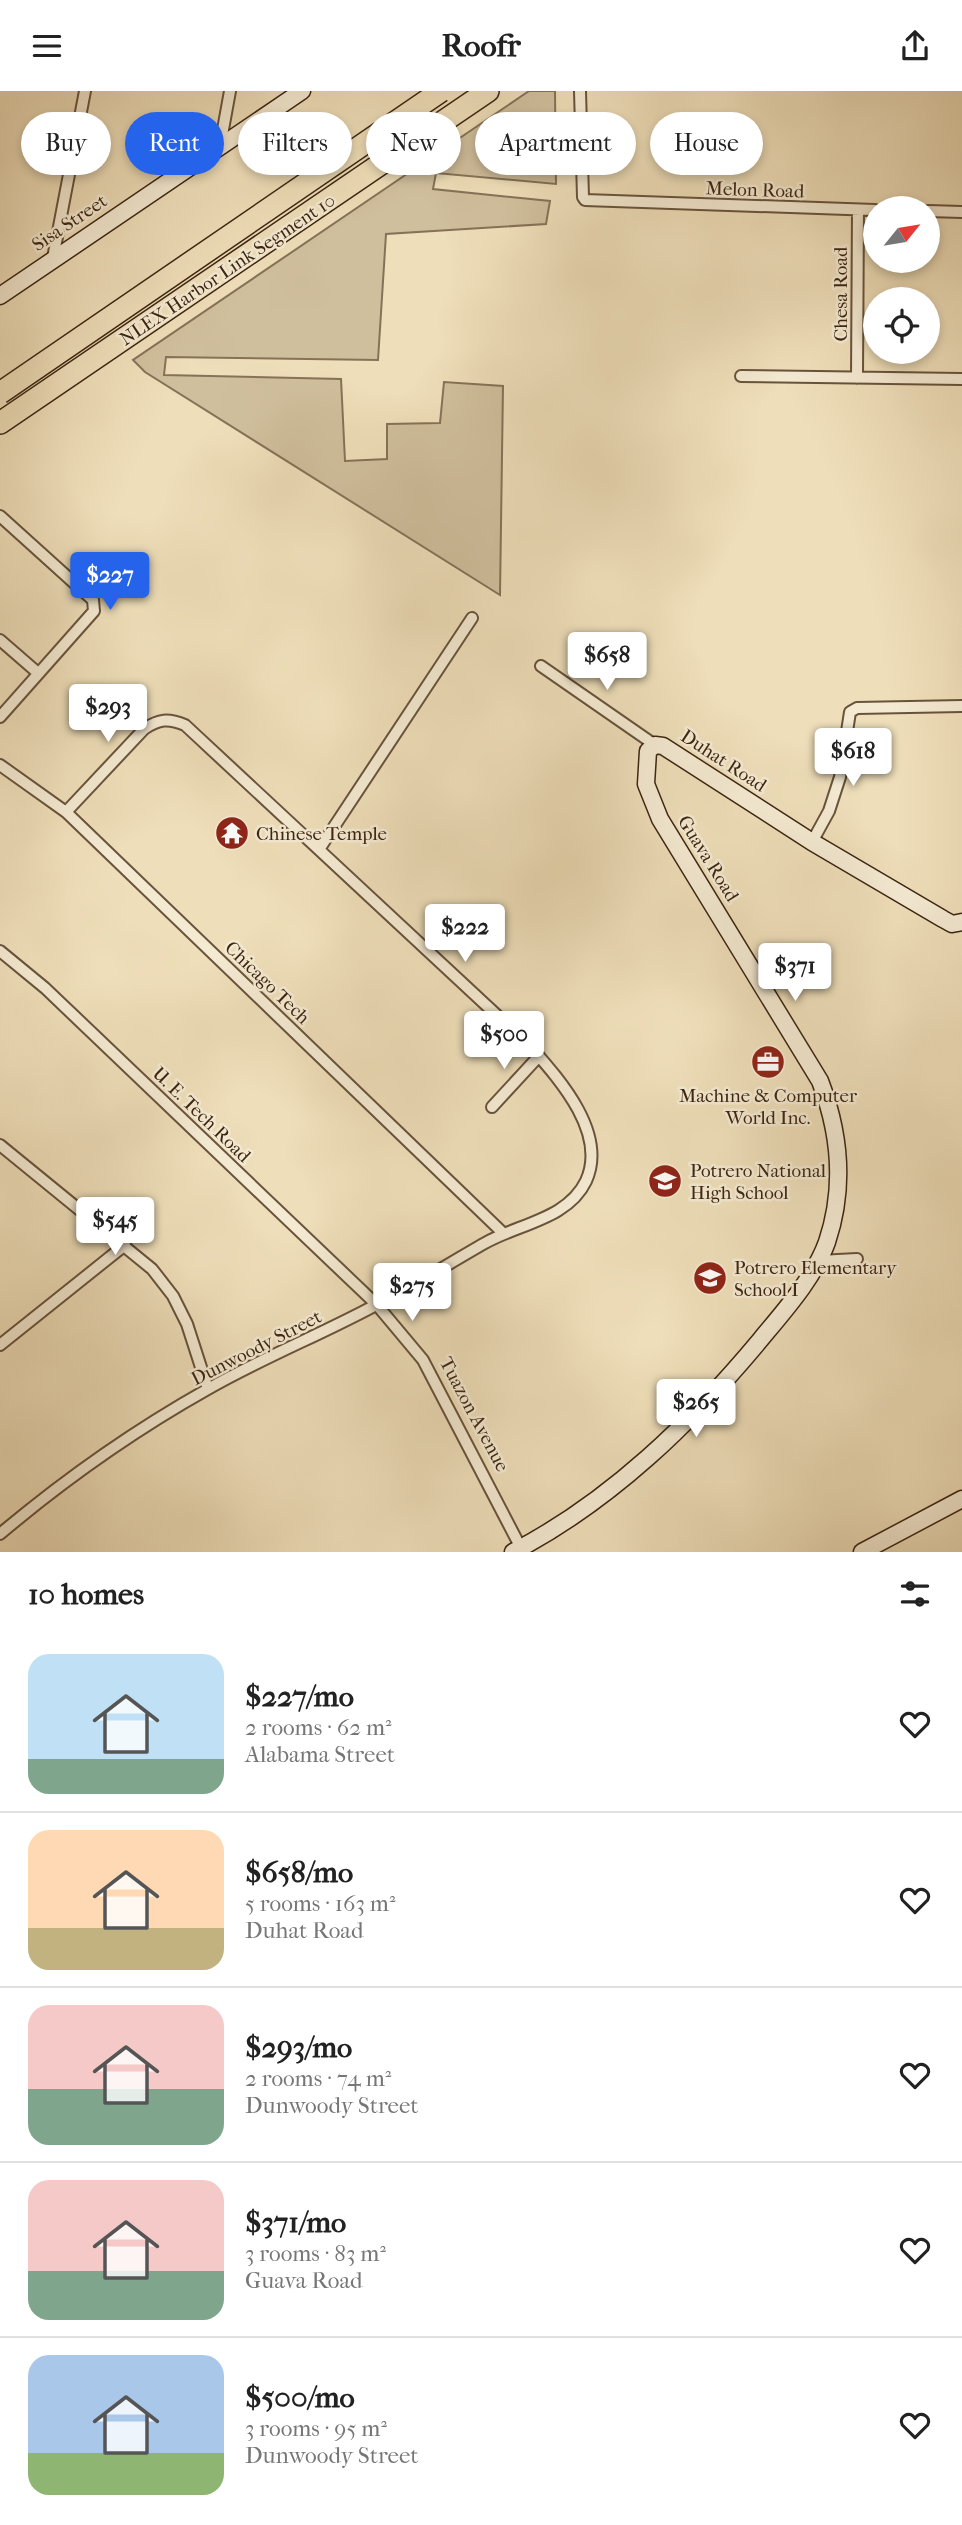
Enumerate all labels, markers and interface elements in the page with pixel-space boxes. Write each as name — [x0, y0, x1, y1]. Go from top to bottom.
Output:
icon: menu — [28, 27, 66, 65]
text: Roofr — [441, 27, 521, 64]
icon: share — [896, 27, 934, 65]
chip: Buy — [21, 112, 111, 175]
chip: Rent — [125, 112, 224, 175]
chip: Filters — [238, 112, 352, 175]
chip: New — [366, 112, 461, 175]
chip: Apartment — [475, 112, 636, 175]
chip: House — [650, 112, 763, 175]
street label: Melon Road — [705, 177, 805, 203]
street label: NLEX Harbor Link Segment 10 — [116, 189, 339, 350]
street label: Sisa Street — [28, 190, 111, 256]
north arrow — [863, 196, 940, 273]
map controls — [863, 196, 940, 364]
street label: Chesa Road — [830, 246, 852, 341]
button: locate — [863, 287, 940, 364]
pin: $227 — [69, 553, 151, 612]
text: $227 — [86, 561, 134, 588]
pin: $658 — [566, 633, 648, 692]
text: $658 — [584, 641, 630, 668]
pin: $293 — [67, 685, 149, 744]
text: $293 — [85, 693, 131, 720]
street label: Duhat Road — [676, 725, 771, 797]
pin: $618 — [812, 729, 894, 788]
text: $618 — [831, 737, 875, 764]
street label: Guava Road — [673, 812, 744, 906]
temple icon: Chinese Temple — [213, 814, 251, 852]
place label: Chinese Temple — [256, 823, 387, 845]
pin: $222 — [424, 905, 506, 964]
text: $222 — [441, 913, 489, 940]
street label: Chicago Tech — [220, 937, 315, 1029]
pin: $371 — [754, 943, 836, 1003]
text: $371 — [774, 952, 816, 979]
pin: $500 — [463, 1011, 545, 1071]
text: $500 — [480, 1020, 528, 1047]
office icon: Machine & Computer World Inc. — [749, 1043, 787, 1081]
street label: U. E. Tech Road — [148, 1062, 255, 1167]
place label: Machine & Computer World Inc. — [679, 1085, 858, 1129]
place label: Potrero National High School — [690, 1160, 826, 1204]
school or university icon: Potrero National High School — [646, 1162, 684, 1200]
pin: $545 — [74, 1197, 156, 1257]
text: $545 — [92, 1206, 138, 1233]
place label: Potrero Elementary School I — [734, 1257, 897, 1301]
school or university icon: Potrero Elementary School I — [691, 1259, 729, 1297]
pin: $275 — [371, 1263, 453, 1323]
text: $275 — [389, 1272, 435, 1299]
street label: Dunwoody Street — [188, 1305, 326, 1390]
street label: Tuazon Avenue — [435, 1354, 513, 1475]
pin: $265 — [655, 1379, 737, 1439]
text: $265 — [673, 1388, 719, 1415]
icon: filters — [896, 1575, 934, 1613]
text: 10 homes — [28, 1577, 144, 1612]
text: $227/mo — [245, 1679, 354, 1714]
icon: home — [84, 1682, 168, 1766]
icon: heart — [896, 1705, 934, 1743]
text: 2 rooms · 62 m² — [245, 1714, 392, 1741]
text: Alabama Street — [245, 1741, 395, 1768]
text: $658/mo — [245, 1855, 353, 1890]
icon: home — [84, 1858, 168, 1942]
icon: heart — [896, 1881, 934, 1919]
text: 5 rooms · 163 m² — [245, 1890, 395, 1917]
text: Duhat Road — [245, 1917, 363, 1944]
text: $293/mo — [245, 2030, 352, 2065]
icon: home — [84, 2033, 168, 2117]
icon: heart — [896, 2056, 934, 2094]
text: 2 rooms · 74 m² — [245, 2065, 391, 2092]
text: Dunwoody Street — [245, 2092, 419, 2119]
text: $371/mo — [245, 2205, 346, 2240]
icon: home — [84, 2208, 168, 2292]
icon: heart — [896, 2231, 934, 2269]
text: 3 rooms · 83 m² — [245, 2240, 386, 2267]
text: Guava Road — [245, 2267, 363, 2294]
text: $500/mo — [245, 2380, 355, 2415]
icon: home — [84, 2383, 168, 2467]
icon: heart — [896, 2406, 934, 2444]
text: 3 rooms · 95 m² — [245, 2415, 387, 2442]
text: Dunwoody Street — [245, 2442, 419, 2469]

